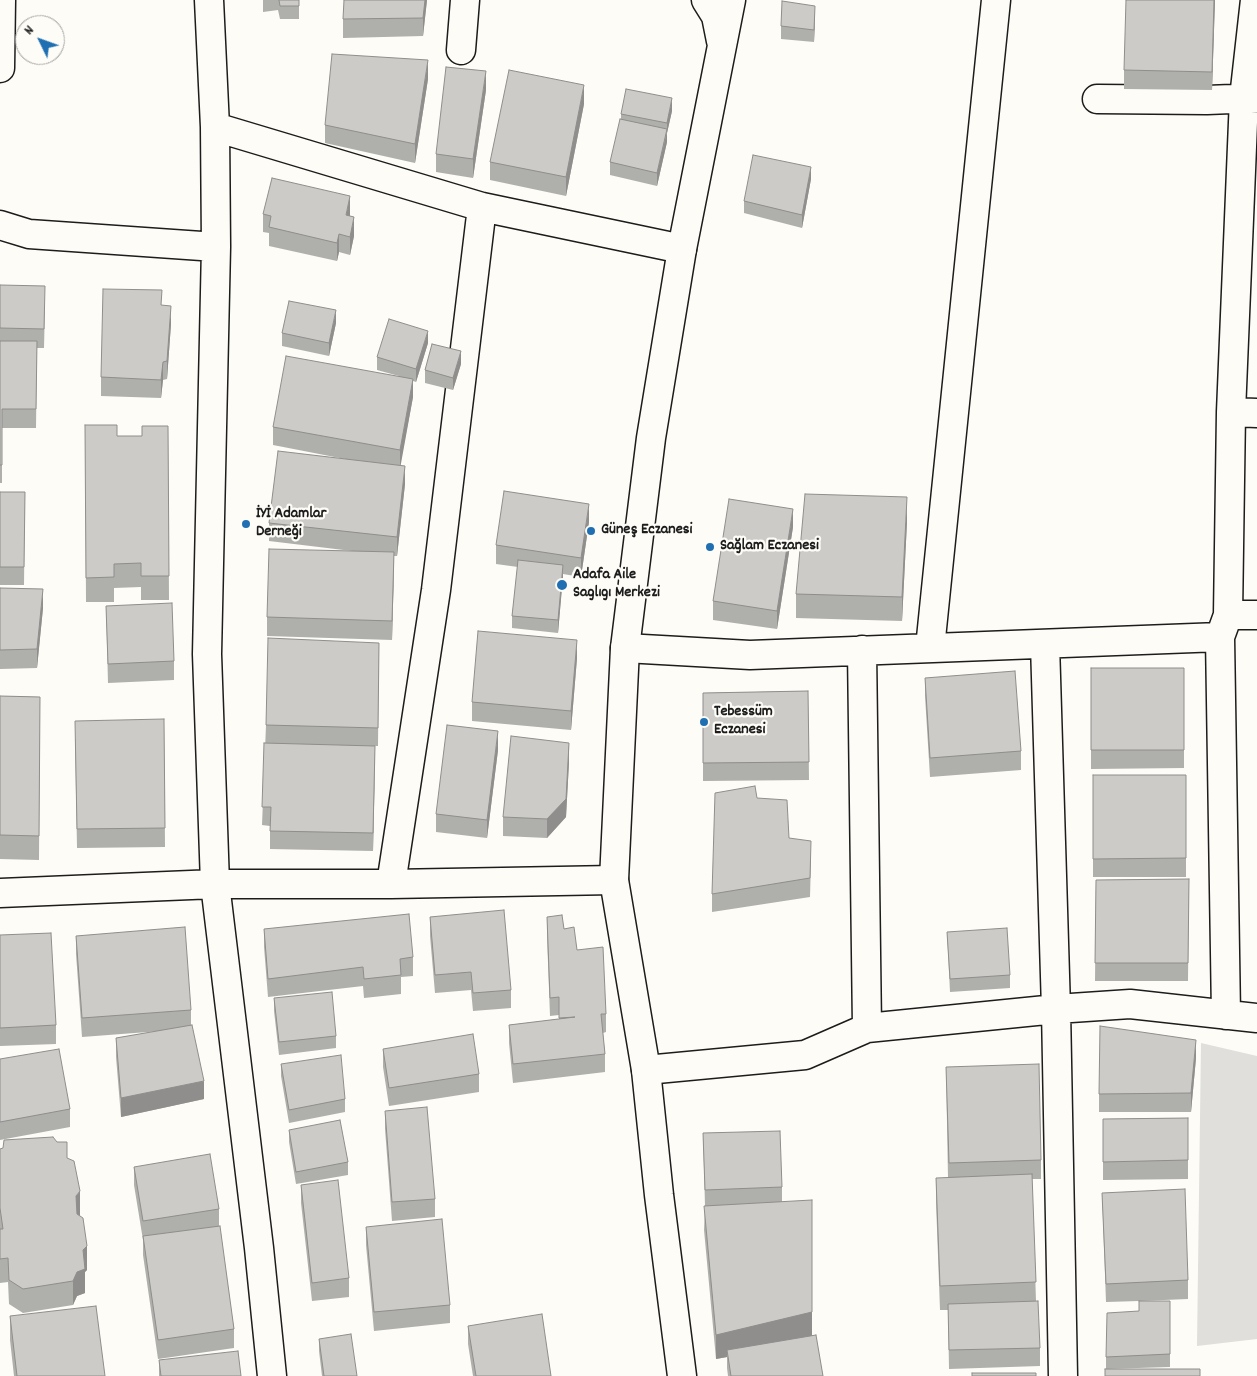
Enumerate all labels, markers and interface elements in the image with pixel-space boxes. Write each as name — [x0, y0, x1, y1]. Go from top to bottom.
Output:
north arrow — [15, 15, 65, 65]
text: N — [20, 21, 39, 40]
place label: İYİ Adamlar Derneği — [256, 505, 326, 543]
marker: İYİ Adamlar Derneği — [240, 518, 252, 530]
place label: Güneş Eczanesi — [601, 521, 692, 541]
marker: Güneş Eczanesi — [585, 525, 597, 537]
place label: Sağlam Eczanesi — [720, 537, 819, 557]
marker: Sağlam Eczanesi — [704, 541, 716, 553]
place label: Adafa Aile Saglıgı Merkezi — [573, 566, 660, 604]
marker: Adafa Aile Saglıgı Merkezi — [555, 578, 569, 592]
place label: Tebessüm Eczanesi — [714, 703, 773, 741]
marker: Tebessüm Eczanesi — [698, 716, 710, 728]

